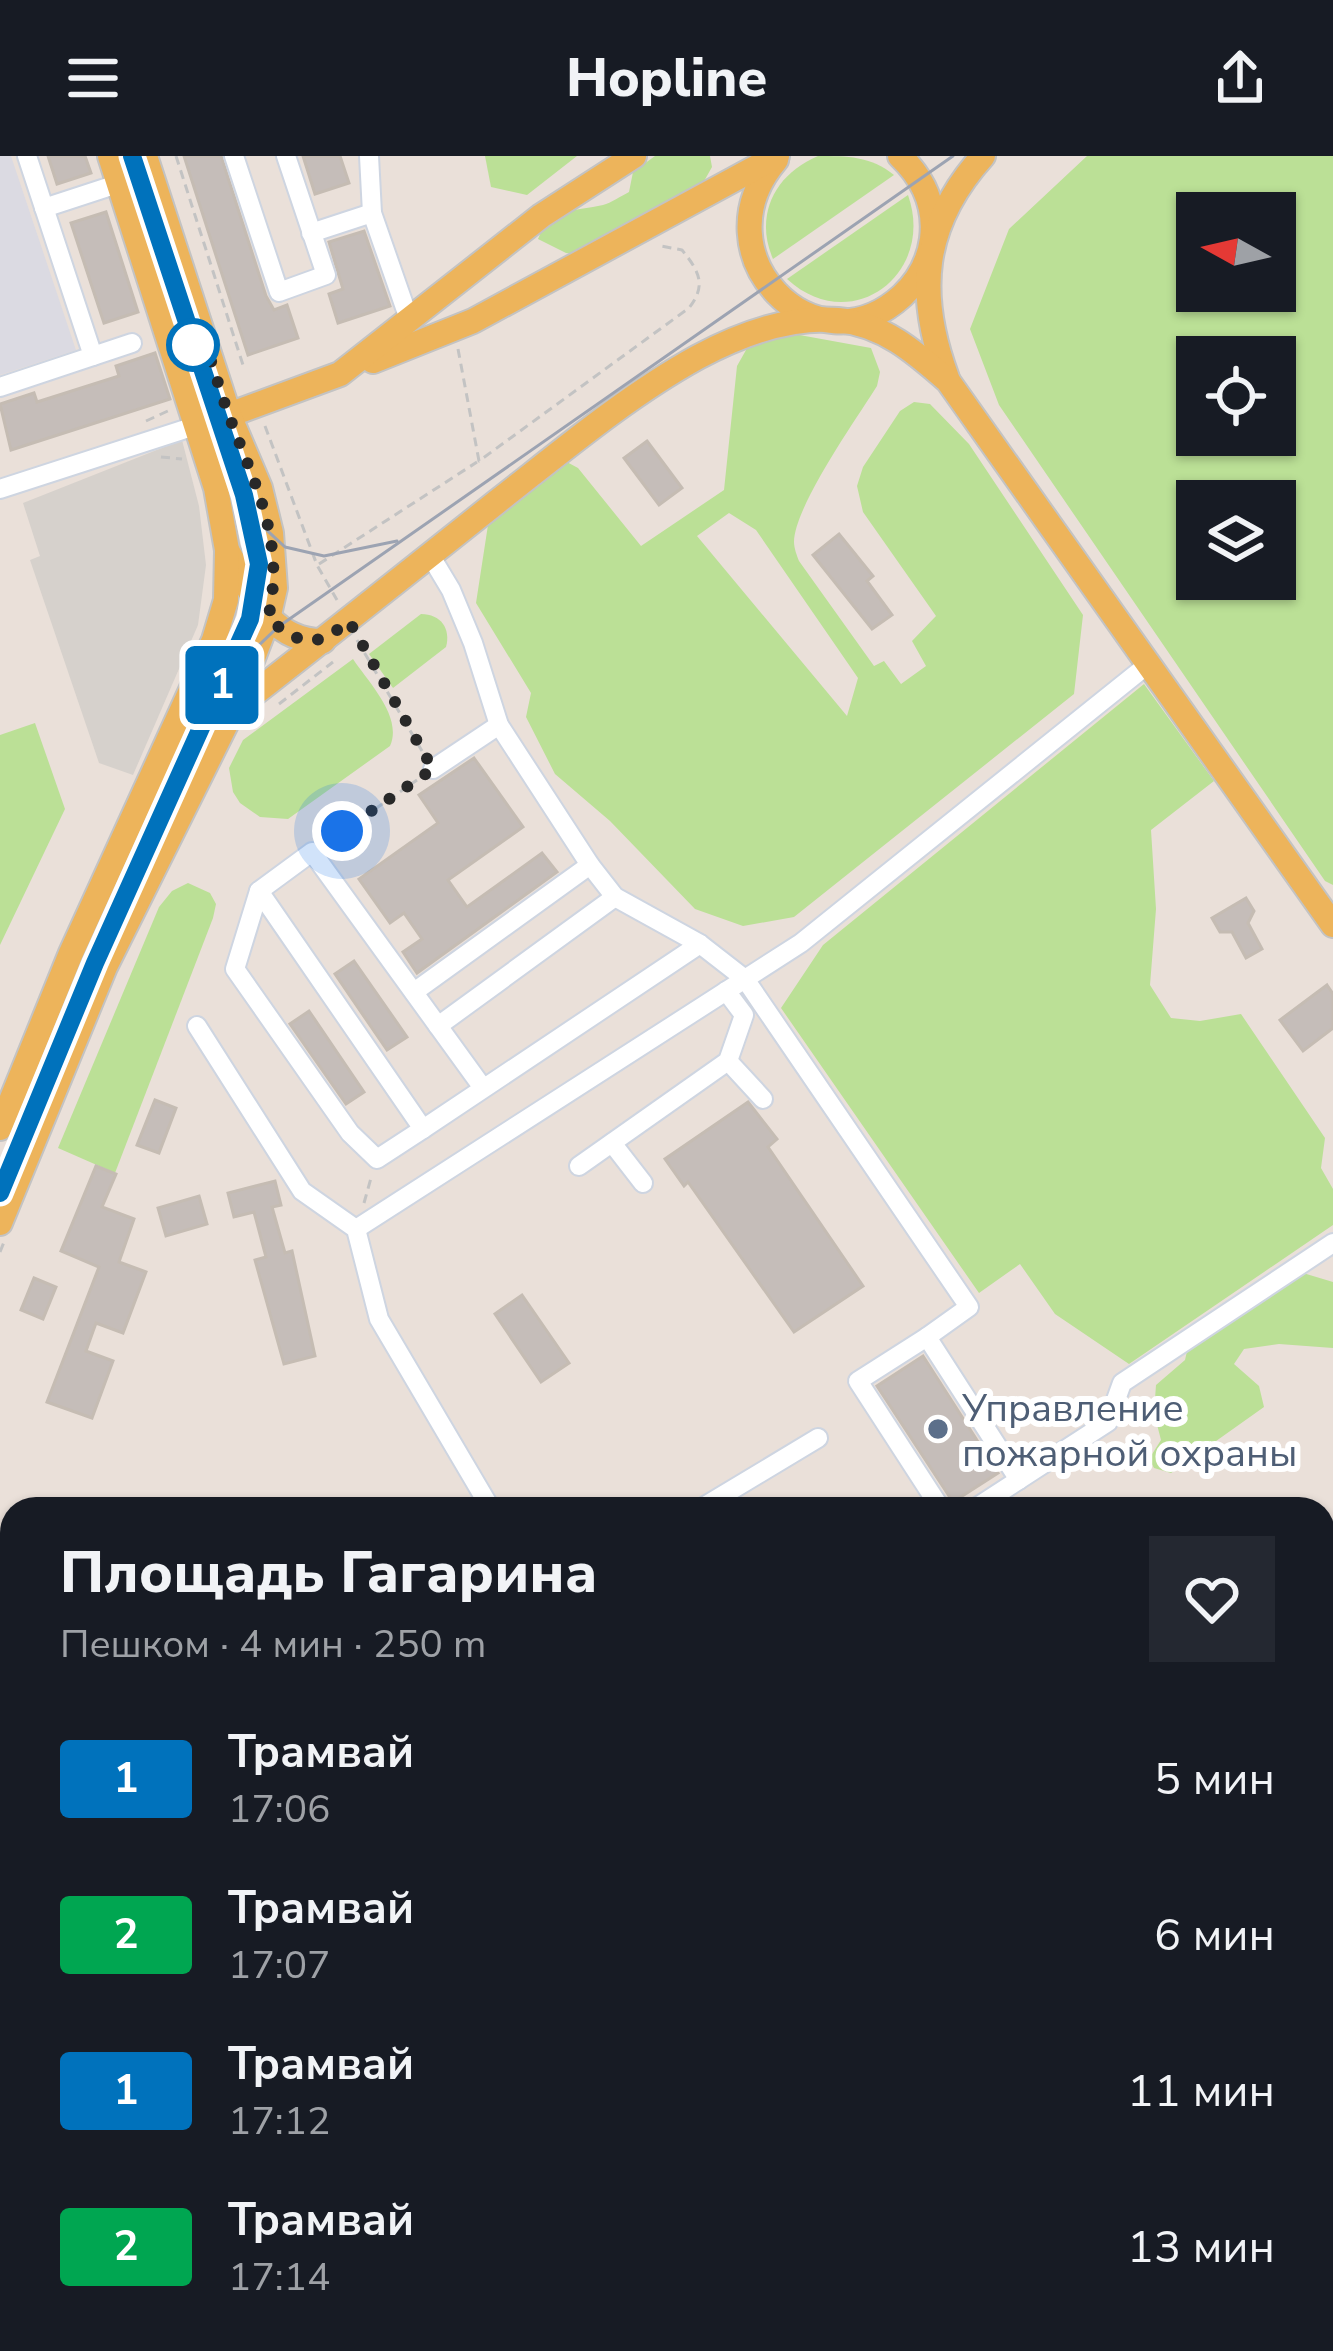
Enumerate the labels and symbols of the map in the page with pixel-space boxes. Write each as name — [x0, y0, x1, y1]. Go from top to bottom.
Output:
north arrow — [1176, 192, 1296, 312]
unlabelled marker — [168, 320, 218, 370]
line badge: 1 — [183, 646, 261, 724]
your location — [312, 801, 372, 861]
place label: Управление пожарной охраны — [961, 1382, 1297, 1480]
marker: Управление пожарной охраны — [925, 1416, 951, 1442]

